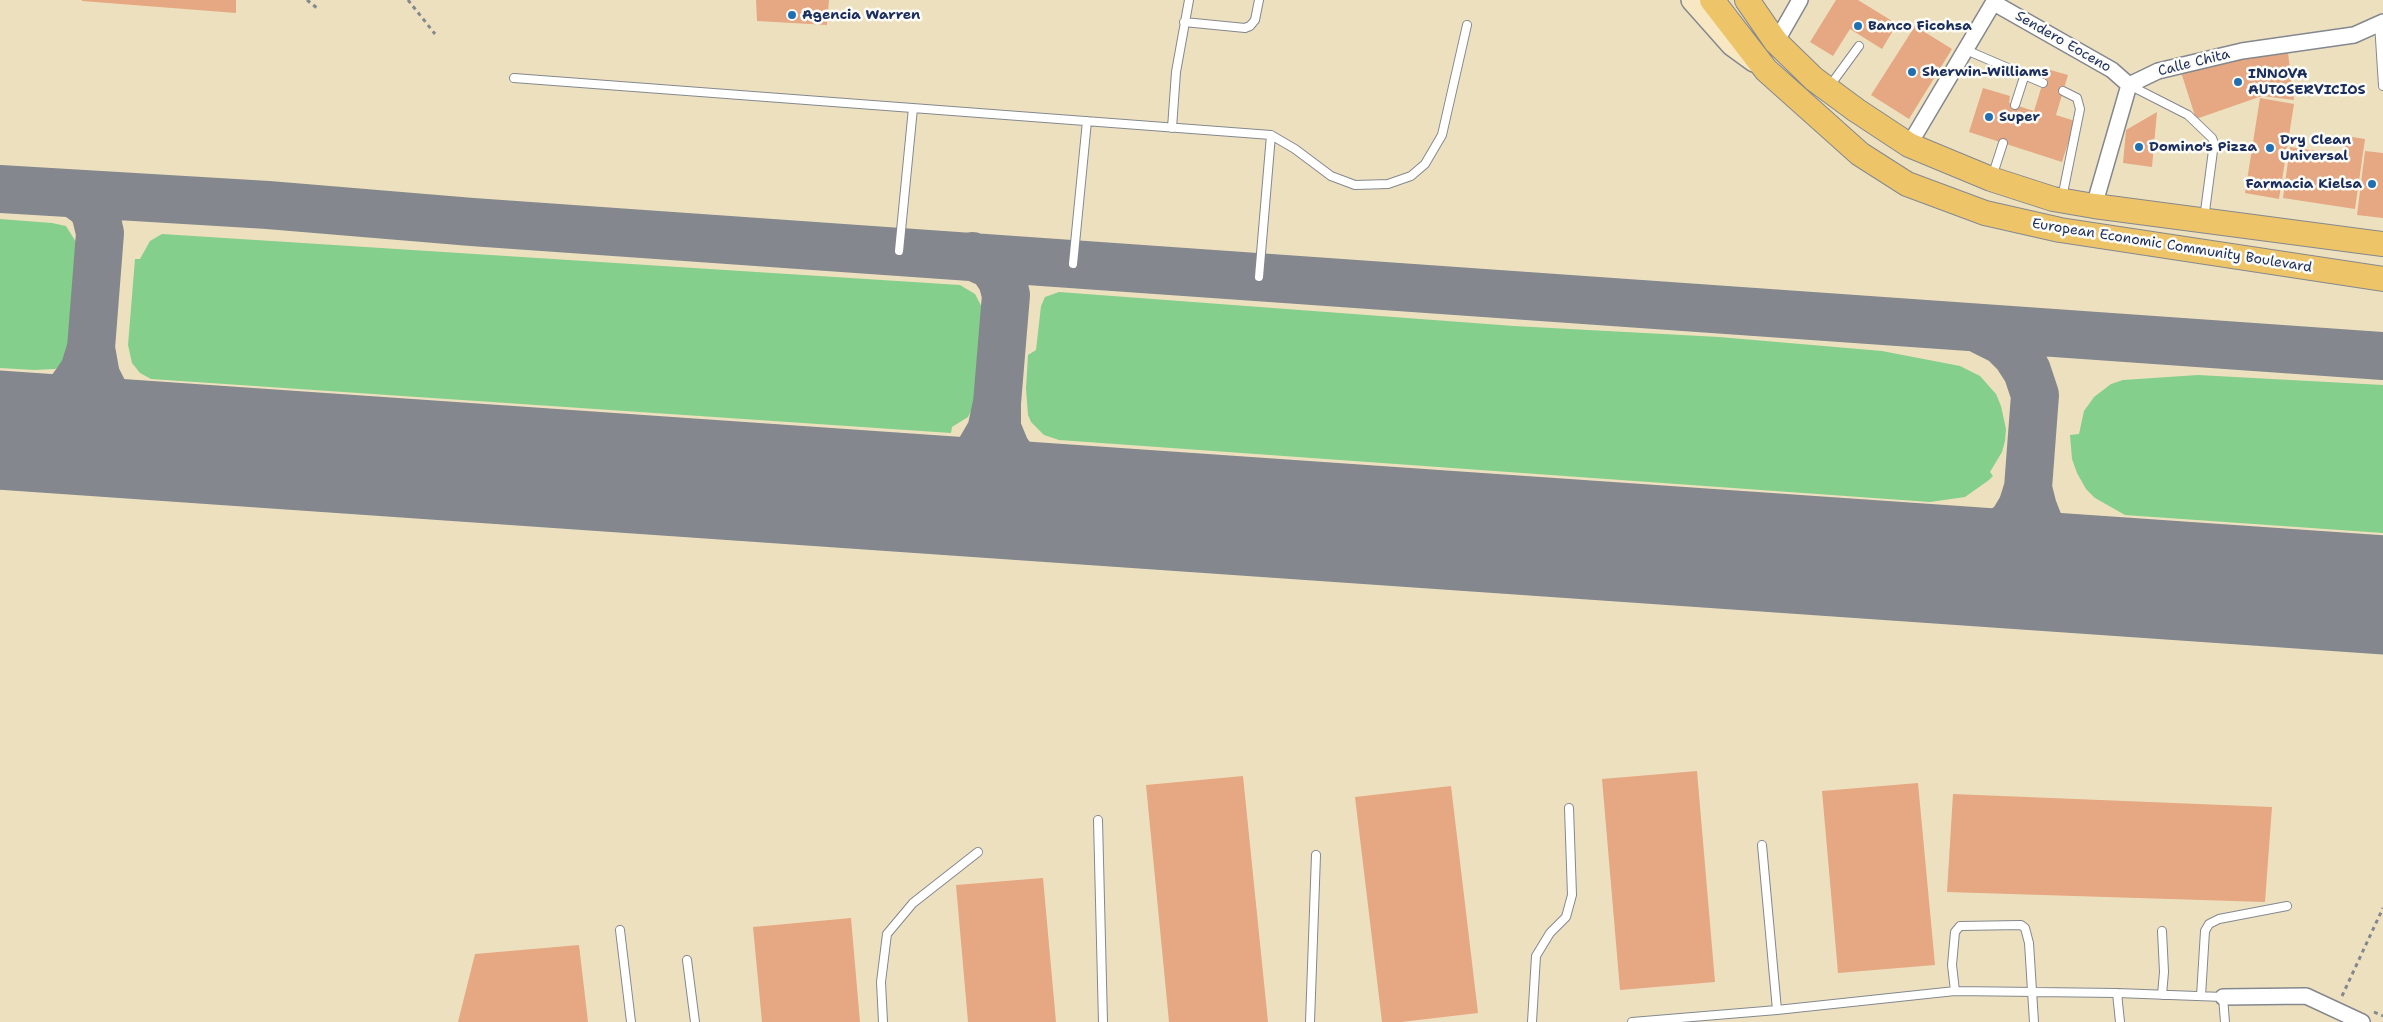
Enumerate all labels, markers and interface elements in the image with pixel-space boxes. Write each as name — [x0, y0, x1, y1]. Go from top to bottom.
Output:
place label: Agencia Warren — [802, 7, 920, 23]
street label: Sendero Eoceno — [2012, 8, 2114, 76]
marker: Agencia Warren — [786, 9, 798, 21]
place label: Banco Ficohsa — [1868, 18, 1972, 34]
marker: Banco Ficohsa — [1852, 20, 1864, 32]
street label: Calle Chita — [2156, 46, 2232, 80]
place label: Sherwin-Williams — [1922, 64, 2049, 80]
marker: Sherwin-Williams — [1906, 66, 1918, 78]
place label: INNOVA AUTOSERVICIOS — [2248, 66, 2365, 98]
marker: INNOVA AUTOSERVICIOS — [2232, 76, 2244, 88]
place label: Super — [1999, 109, 2040, 125]
marker: Super — [1983, 111, 1995, 123]
place label: Dry Clean Universal — [2280, 132, 2351, 164]
place label: Domino's Pizza — [2149, 139, 2257, 155]
marker: Domino's Pizza — [2133, 141, 2145, 153]
marker: Dry Clean Universal — [2264, 142, 2276, 154]
place label: Farmacia Kielsa — [2245, 176, 2362, 192]
marker: Farmacia Kielsa — [2366, 178, 2378, 190]
street label: European Economic Community Boulevard — [2031, 216, 2313, 276]

